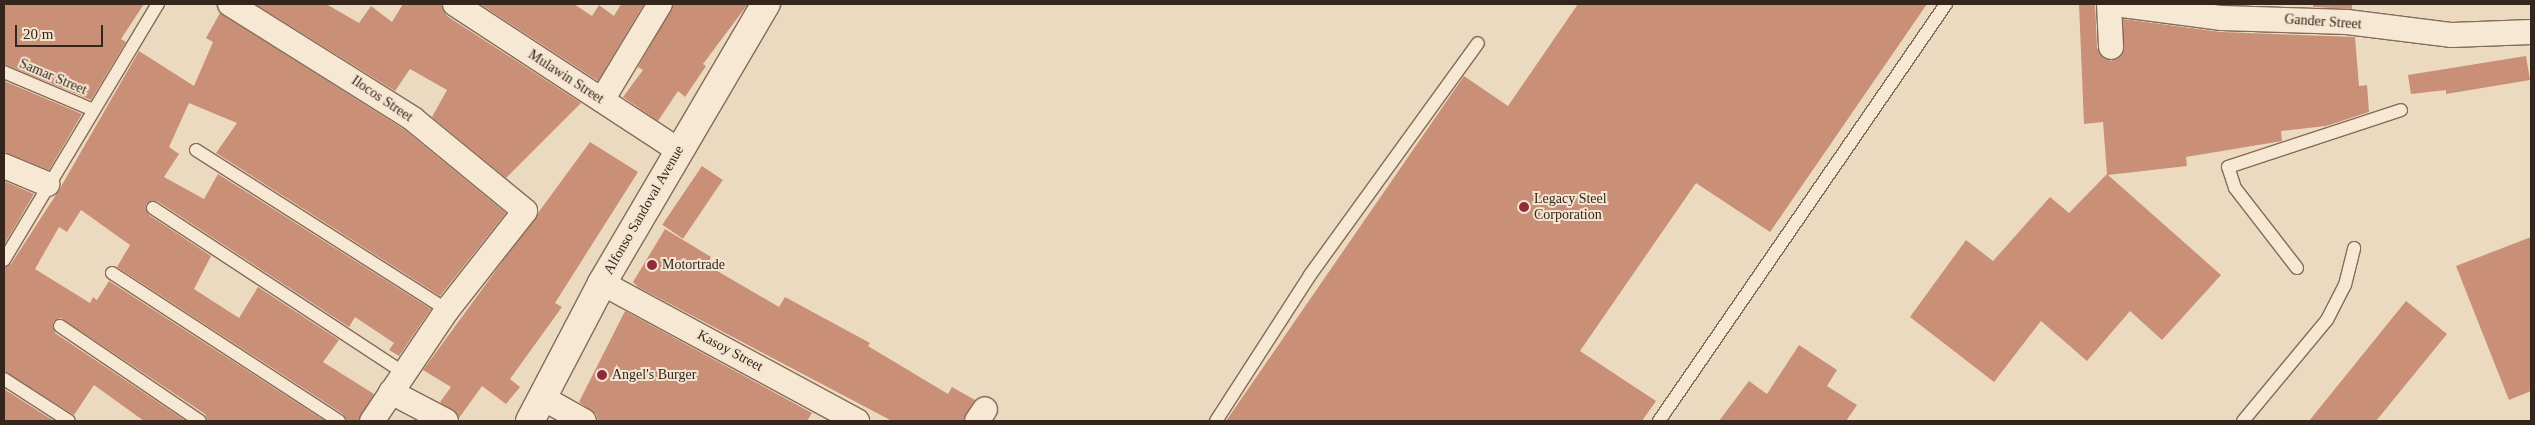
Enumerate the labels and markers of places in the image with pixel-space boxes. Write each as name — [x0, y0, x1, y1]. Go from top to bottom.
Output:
place label: Legacy Steel Corporation — [1534, 191, 1607, 223]
marker: Legacy Steel Corporation — [1518, 201, 1530, 213]
place label: Motortrade — [662, 257, 725, 273]
marker: Motortrade — [646, 259, 658, 271]
place label: Angel's Burger — [612, 367, 696, 383]
marker: Angel's Burger — [596, 369, 608, 381]

